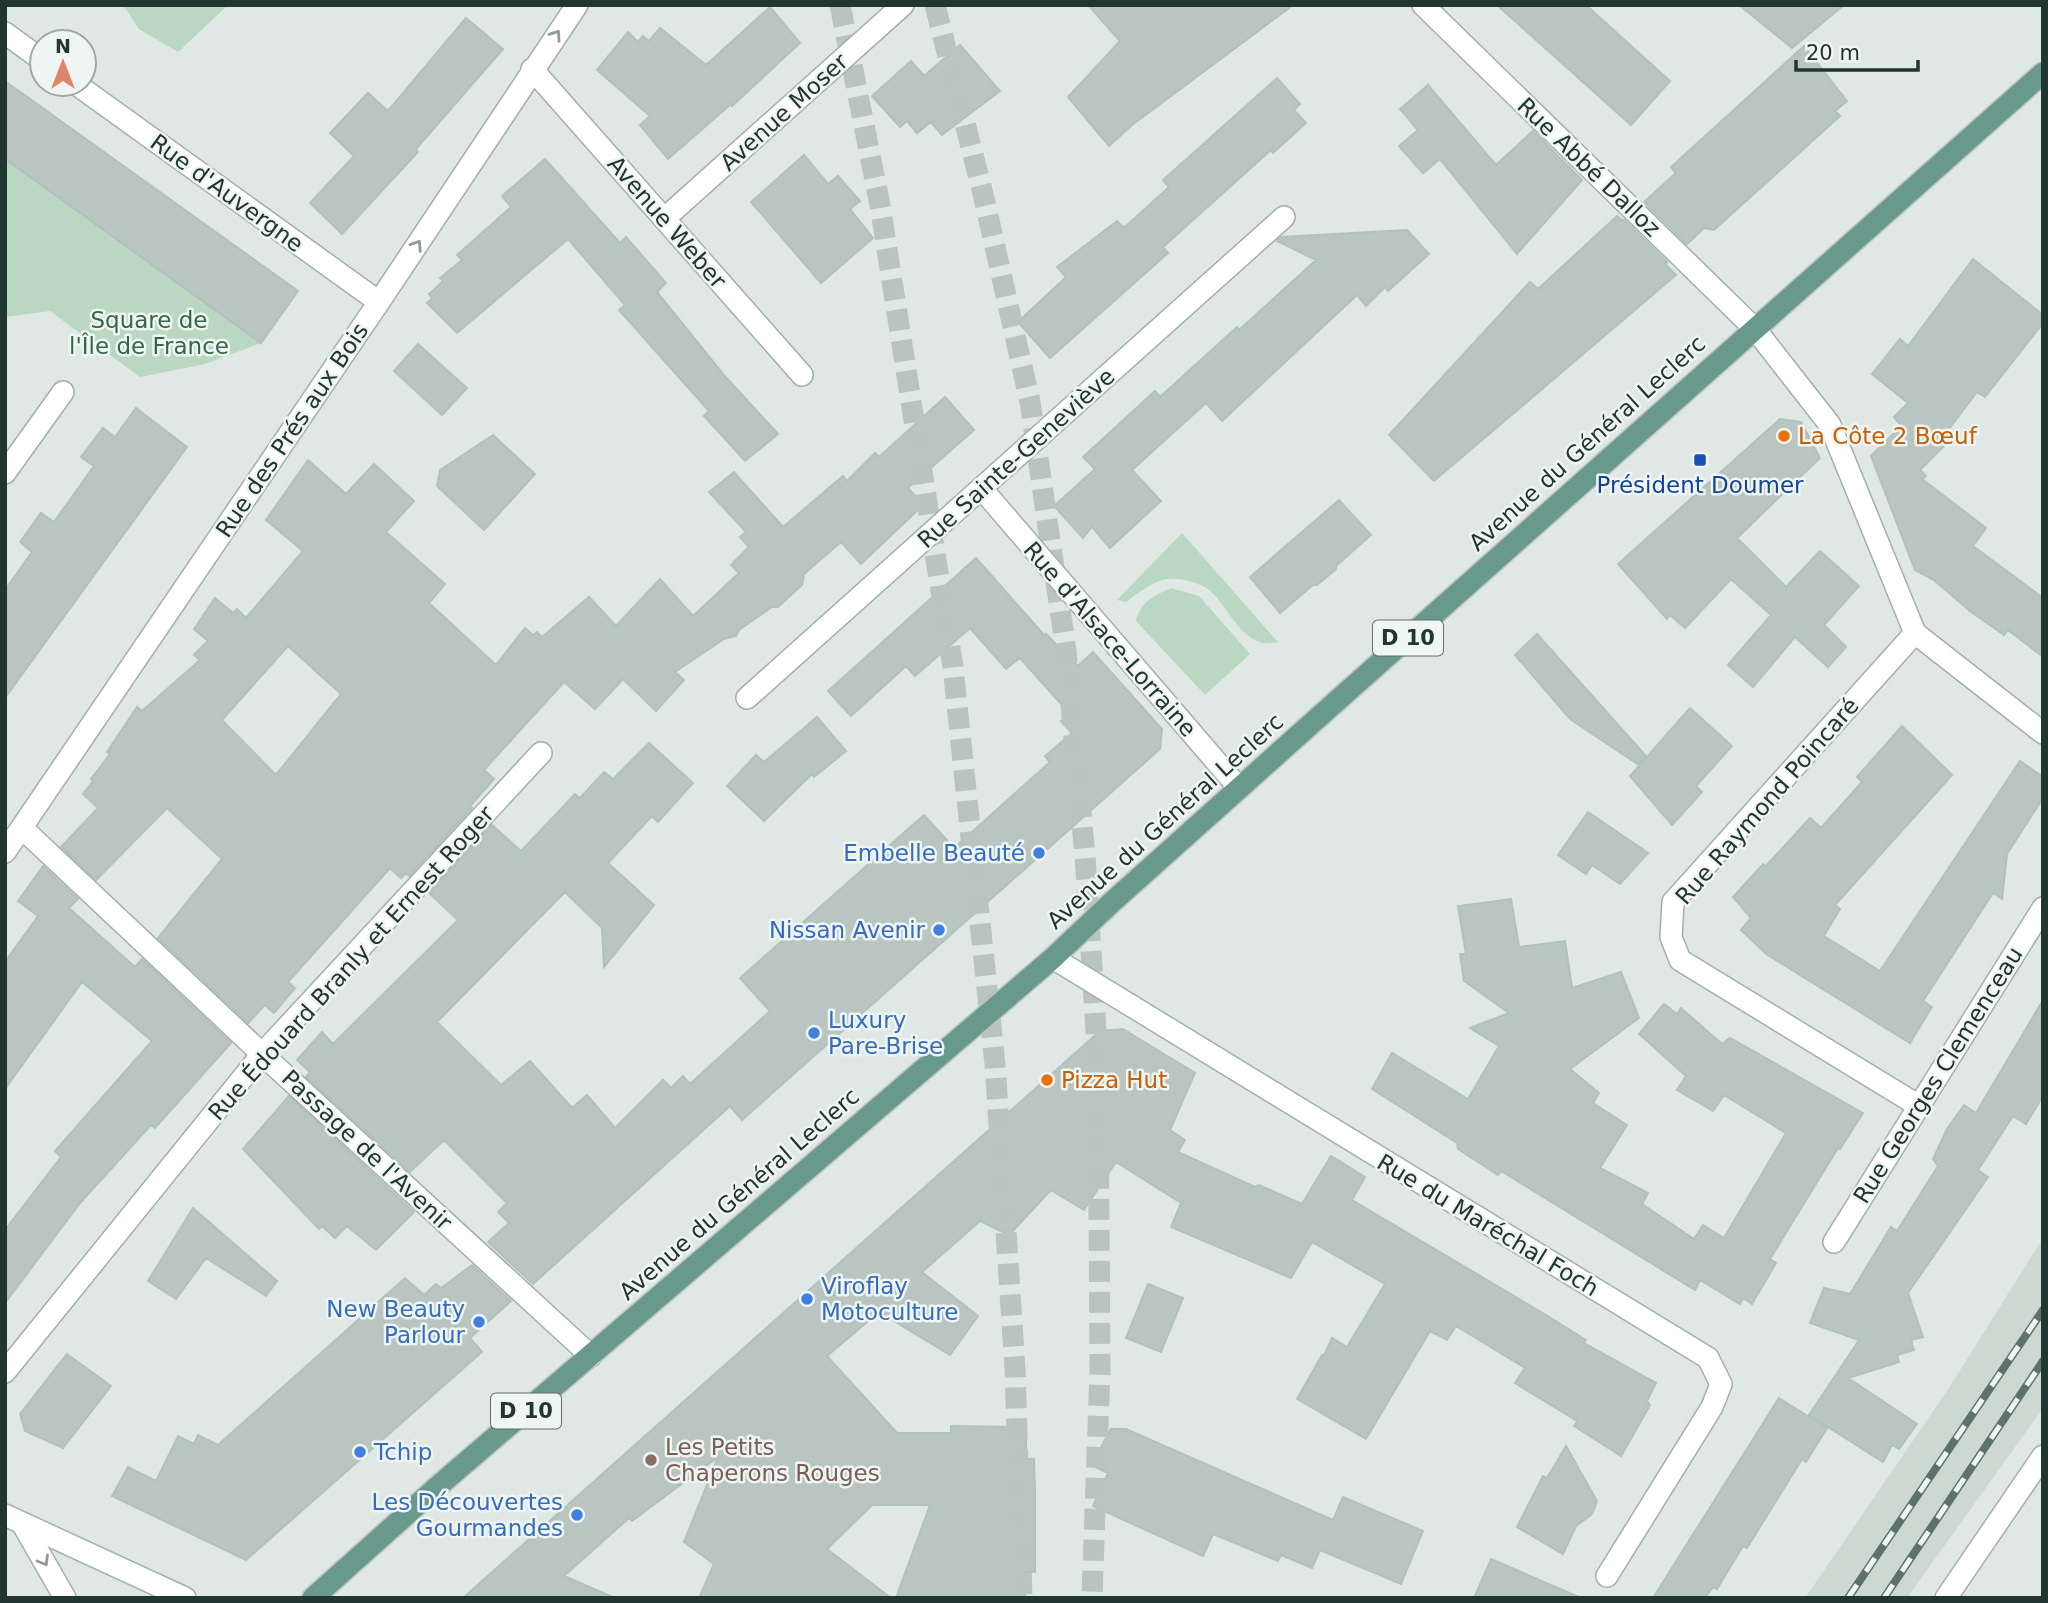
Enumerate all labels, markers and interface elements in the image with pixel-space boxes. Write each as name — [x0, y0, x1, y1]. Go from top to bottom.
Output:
north arrow — [28, 28, 98, 98]
scale bar — [1796, 28, 1918, 72]
one-way arrow — [548, 30, 560, 43]
text: N — [55, 35, 71, 57]
text: 20 m — [1806, 41, 1860, 65]
street label: Avenue Moser — [715, 48, 853, 176]
street label: Rue Abbé Dalloz — [1512, 92, 1666, 242]
street label: Rue d'Auvergne — [146, 129, 308, 257]
street label: Avenue Weber — [603, 151, 732, 294]
one-way arrow — [408, 240, 421, 253]
park label: Square de l'Île de France — [69, 307, 229, 359]
street label: Rue des Prés aux Bois — [211, 318, 373, 542]
street label: Avenue du Général Leclerc — [1464, 330, 1710, 556]
street label: Rue Sainte-Geneviève — [912, 363, 1120, 553]
place label: La Côte 2 Bœuf — [1798, 423, 1978, 449]
marker: La Côte 2 Bœuf — [1776, 428, 1792, 444]
marker: Président Doumer — [1692, 452, 1708, 468]
place label: Président Doumer — [1597, 472, 1804, 498]
street label: Rue d'Alsace-Lorraine — [1018, 536, 1202, 742]
road number: D 10 — [1373, 620, 1443, 656]
street label: Rue Raymond Poincaré — [1670, 692, 1864, 910]
street label: Avenue du Général Leclerc — [1042, 708, 1288, 934]
street label: Rue Édouard Branly et Ernest Roger — [202, 800, 499, 1125]
place label: Embelle Beauté — [843, 840, 1025, 866]
marker: Embelle Beauté — [1031, 845, 1047, 861]
place label: Nissan Avenir — [769, 917, 926, 943]
marker: Nissan Avenir — [931, 922, 947, 938]
street label: Rue Georges Clemenceau — [1848, 942, 2028, 1208]
place label: Luxury Pare-Brise — [828, 1007, 943, 1059]
marker: Luxury Pare-Brise — [806, 1025, 822, 1041]
street label: Passage de l'Avenir — [277, 1065, 458, 1236]
place label: Pizza Hut — [1061, 1067, 1167, 1093]
marker: Pizza Hut — [1039, 1072, 1055, 1088]
street label: Avenue du Général Leclerc — [614, 1083, 864, 1305]
street label: Rue du Maréchal Foch — [1373, 1149, 1603, 1301]
place label: Viroflay Motoculture — [821, 1273, 958, 1325]
marker: Viroflay Motoculture — [799, 1291, 815, 1307]
place label: New Beauty Parlour — [326, 1296, 466, 1348]
marker: New Beauty Parlour — [471, 1314, 487, 1330]
road number: D 10 — [491, 1394, 561, 1428]
place label: Les Petits Chaperons Rouges — [665, 1434, 880, 1486]
place label: Tchip — [373, 1439, 432, 1465]
marker: Tchip — [352, 1444, 368, 1460]
marker: Les Petits Chaperons Rouges — [643, 1452, 659, 1468]
place label: Les Découvertes Gourmandes — [372, 1489, 563, 1541]
marker: Les Découvertes Gourmandes — [569, 1507, 585, 1523]
one-way arrow — [36, 1553, 49, 1566]

